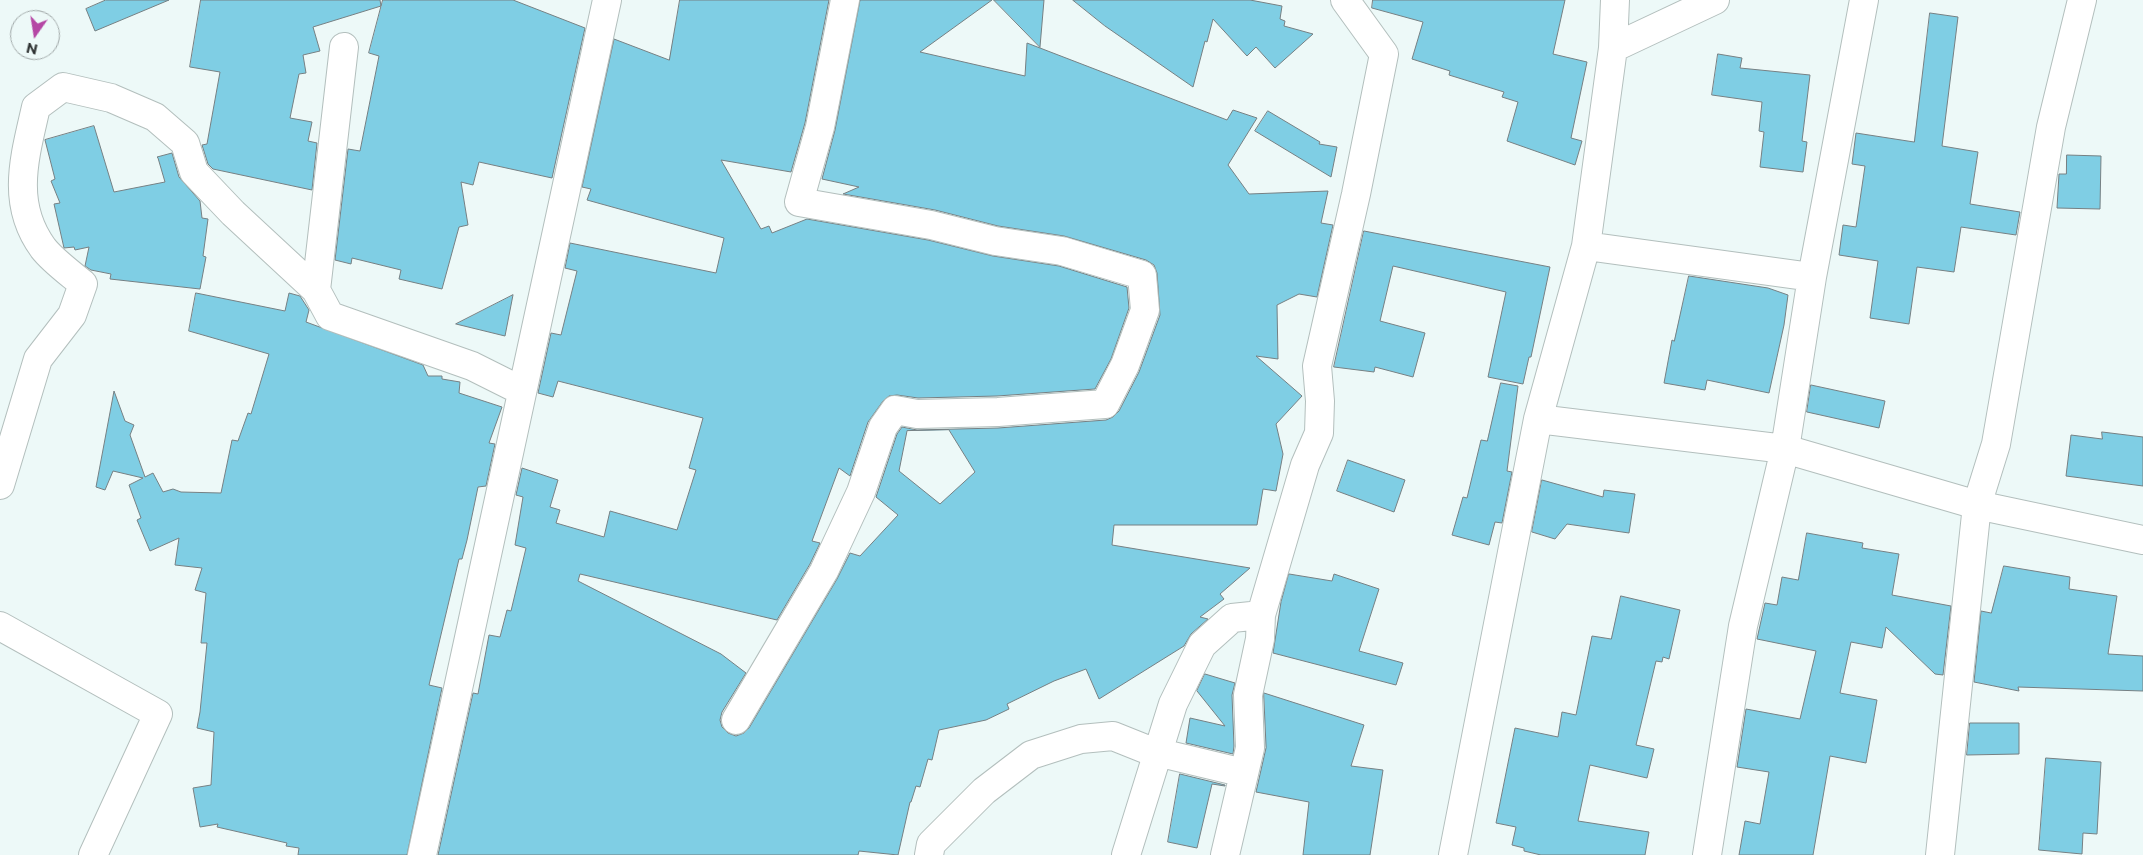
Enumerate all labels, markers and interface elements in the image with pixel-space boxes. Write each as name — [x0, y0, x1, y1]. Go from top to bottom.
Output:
north arrow — [10, 10, 60, 60]
text: N — [24, 39, 39, 59]

